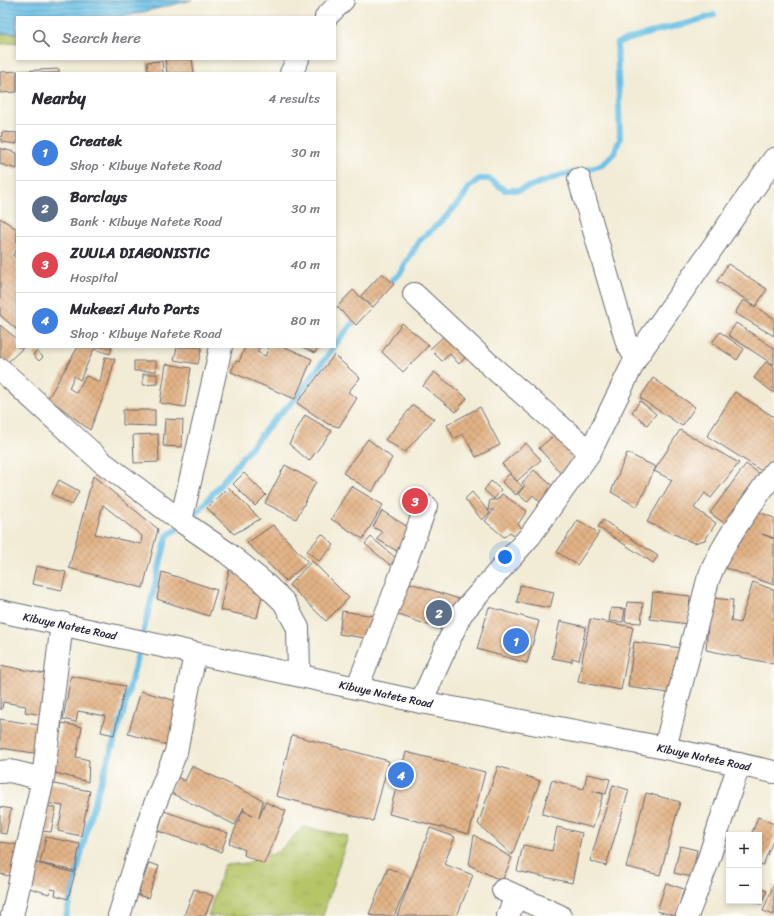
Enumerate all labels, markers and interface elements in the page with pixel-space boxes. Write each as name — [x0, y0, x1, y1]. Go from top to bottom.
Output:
search box — [16, 16, 336, 60]
text: Search here — [62, 25, 141, 51]
icon: search — [30, 27, 52, 49]
text: Nearby — [32, 83, 86, 113]
text: 4 results — [268, 87, 320, 110]
text: Createk — [70, 128, 123, 154]
text: 1 — [42, 141, 48, 164]
text: 30 m — [291, 141, 320, 164]
text: Shop · Kibuye Natete Road — [70, 154, 221, 177]
text: Barclays — [70, 184, 127, 210]
text: 2 — [41, 197, 49, 220]
text: 30 m — [291, 197, 320, 220]
text: Bank · Kibuye Natete Road — [70, 210, 222, 233]
text: ZUULA DIAGONISTIC — [70, 240, 210, 266]
text: 3 — [41, 253, 49, 276]
text: 40 m — [290, 253, 320, 276]
text: Hospital — [70, 266, 118, 289]
text: Mukeezi Auto Parts — [70, 296, 199, 322]
text: 4 — [41, 309, 49, 332]
text: 80 m — [291, 309, 320, 332]
text: Shop · Kibuye Natete Road — [70, 322, 221, 345]
pin: 3 — [402, 486, 428, 516]
your location — [495, 547, 515, 567]
pin: 2 — [426, 598, 452, 628]
street label: Kibuye Natete Road — [21, 607, 120, 646]
pin: 1 — [503, 626, 529, 656]
street label: Kibuye Natete Road — [337, 675, 436, 714]
street label: Kibuye Natete Road — [655, 738, 754, 777]
pin: 4 — [388, 760, 414, 790]
map controls — [726, 832, 762, 904]
button: + — [726, 832, 762, 868]
button: − — [726, 868, 762, 904]

